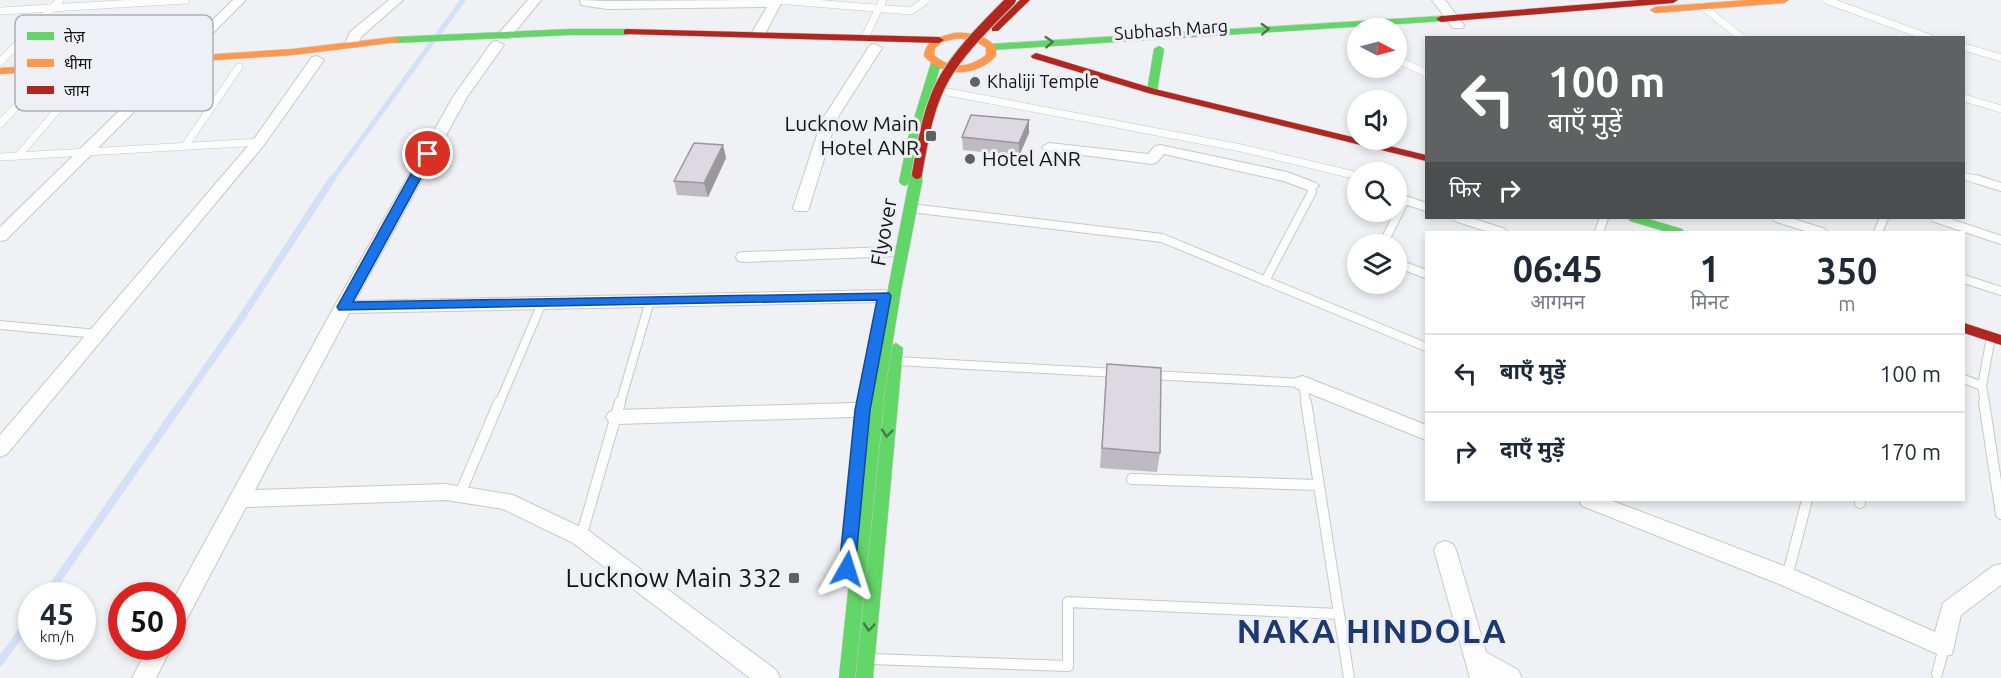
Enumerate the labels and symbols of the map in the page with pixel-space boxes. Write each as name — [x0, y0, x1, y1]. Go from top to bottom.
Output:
legend — [15, 15, 213, 111]
street label: Subhash Marg — [1113, 15, 1229, 43]
north arrow — [1347, 18, 1407, 78]
one-way arrow — [1260, 23, 1269, 36]
text: तेज़ — [64, 27, 86, 45]
one-way arrow — [1045, 35, 1054, 48]
text: धीमा — [64, 54, 93, 72]
place label: Khaliji Temple — [987, 71, 1099, 91]
marker: Khaliji Temple — [968, 75, 982, 89]
text: जाम — [64, 81, 90, 99]
place label: Lucknow Main Hotel ANR — [784, 111, 919, 159]
pin — [402, 128, 453, 179]
marker: Lucknow Main Hotel ANR — [924, 129, 938, 143]
place label: Hotel ANR — [982, 146, 1081, 170]
marker: Hotel ANR — [963, 152, 977, 166]
street label: Flyover — [865, 196, 901, 268]
one-way arrow — [881, 428, 894, 438]
position arrow — [815, 537, 879, 601]
place label: Lucknow Main 332 — [565, 563, 782, 592]
marker: Lucknow Main 332 — [787, 571, 801, 585]
speed limit sign: 50 — [108, 582, 186, 660]
district label: NAKA HINDOLA — [1237, 612, 1507, 649]
one-way arrow — [863, 623, 876, 632]

